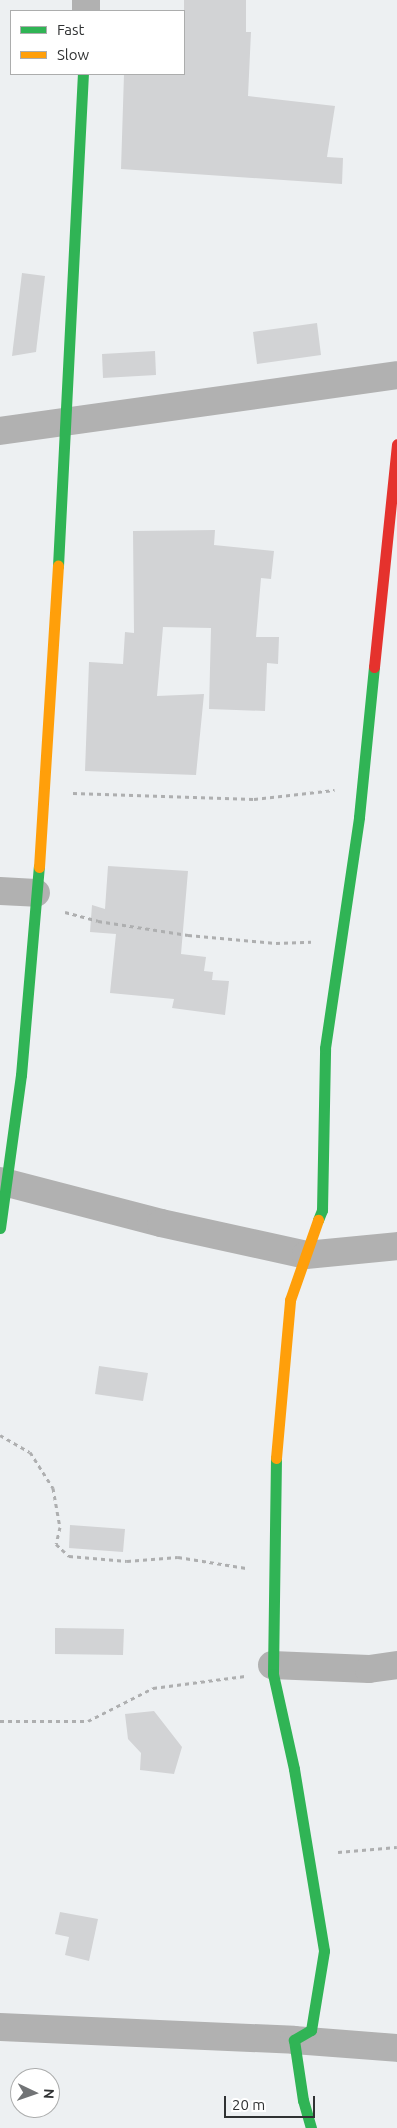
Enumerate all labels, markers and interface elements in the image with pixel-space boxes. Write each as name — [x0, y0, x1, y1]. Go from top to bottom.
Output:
legend — [10, 10, 185, 75]
text: Fast — [57, 21, 84, 38]
text: Slow — [57, 46, 89, 63]
north arrow — [10, 2068, 60, 2118]
scale bar — [227, 2086, 318, 2118]
text: N — [41, 2088, 57, 2099]
text: 20 m — [232, 2096, 265, 2113]

